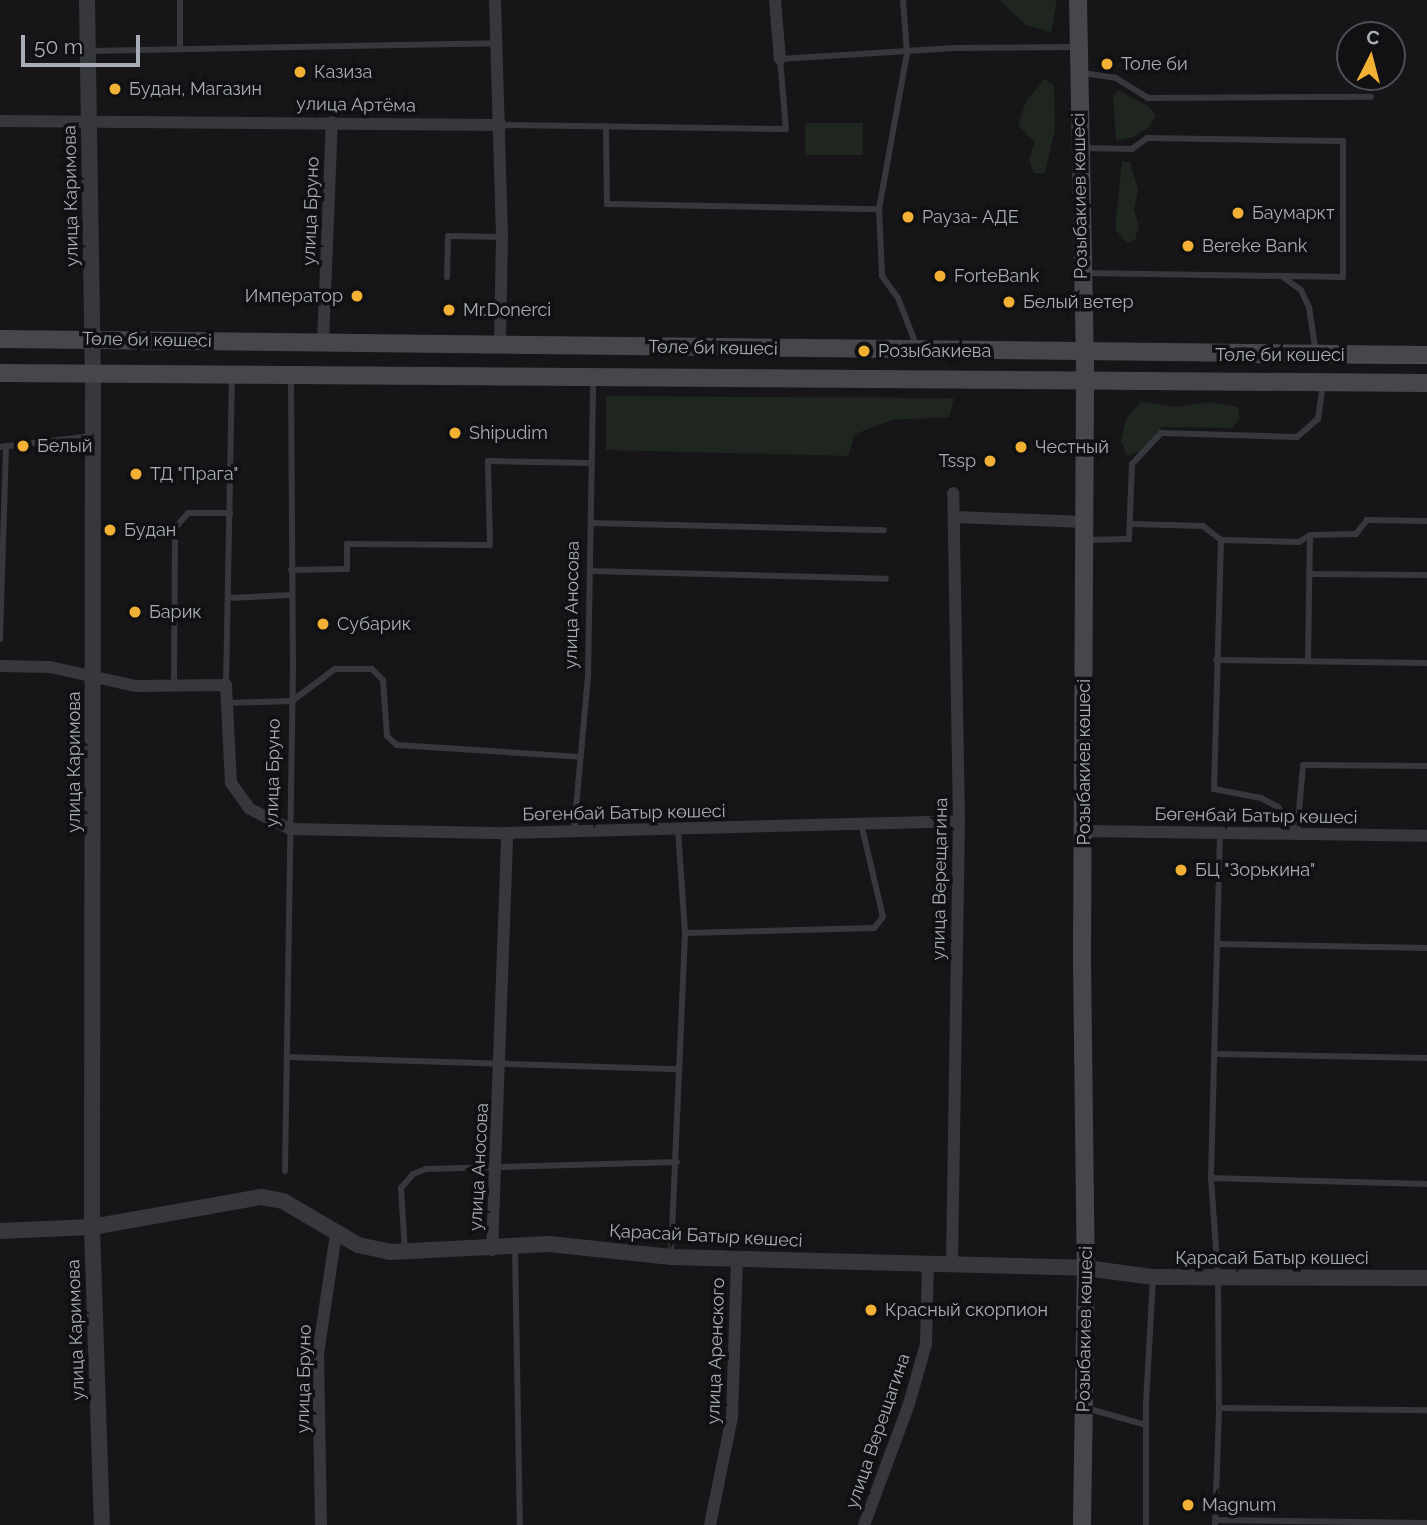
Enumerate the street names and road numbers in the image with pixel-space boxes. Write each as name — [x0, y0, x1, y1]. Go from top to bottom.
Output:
street label: улица Артёма — [296, 93, 416, 117]
street label: Розыбакиев көшесі — [1068, 113, 1092, 279]
street label: улица Каримова — [59, 125, 83, 267]
street label: улица Бруно — [298, 156, 324, 266]
street label: Төле би көшесі — [82, 328, 212, 352]
street label: Төле би көшесі — [648, 336, 778, 360]
street label: Төле би көшесі — [1215, 344, 1345, 366]
street label: улица Аносова — [560, 540, 584, 670]
street label: Розыбакиев көшесі — [1073, 679, 1095, 845]
street label: улица Каримова — [63, 691, 85, 833]
street label: улица Бруно — [261, 718, 285, 828]
street label: улица Верещагина — [928, 797, 952, 961]
street label: Бөгенбай Батыр көшесі — [522, 800, 726, 826]
street label: Бөгенбай Батыр көшесі — [1154, 803, 1358, 829]
street label: улица Аносова — [465, 1102, 493, 1232]
street label: Қарасай Батыр көшесі — [609, 1220, 803, 1252]
street label: Розыбакиев көшесі — [1073, 1246, 1097, 1412]
street label: Қарасай Батыр көшесі — [1175, 1247, 1369, 1269]
street label: улица Каримова — [63, 1259, 89, 1401]
street label: улица Аренского — [703, 1277, 729, 1425]
street label: улица Бруно — [292, 1324, 316, 1434]
street label: улица Верещагина — [841, 1351, 915, 1511]

